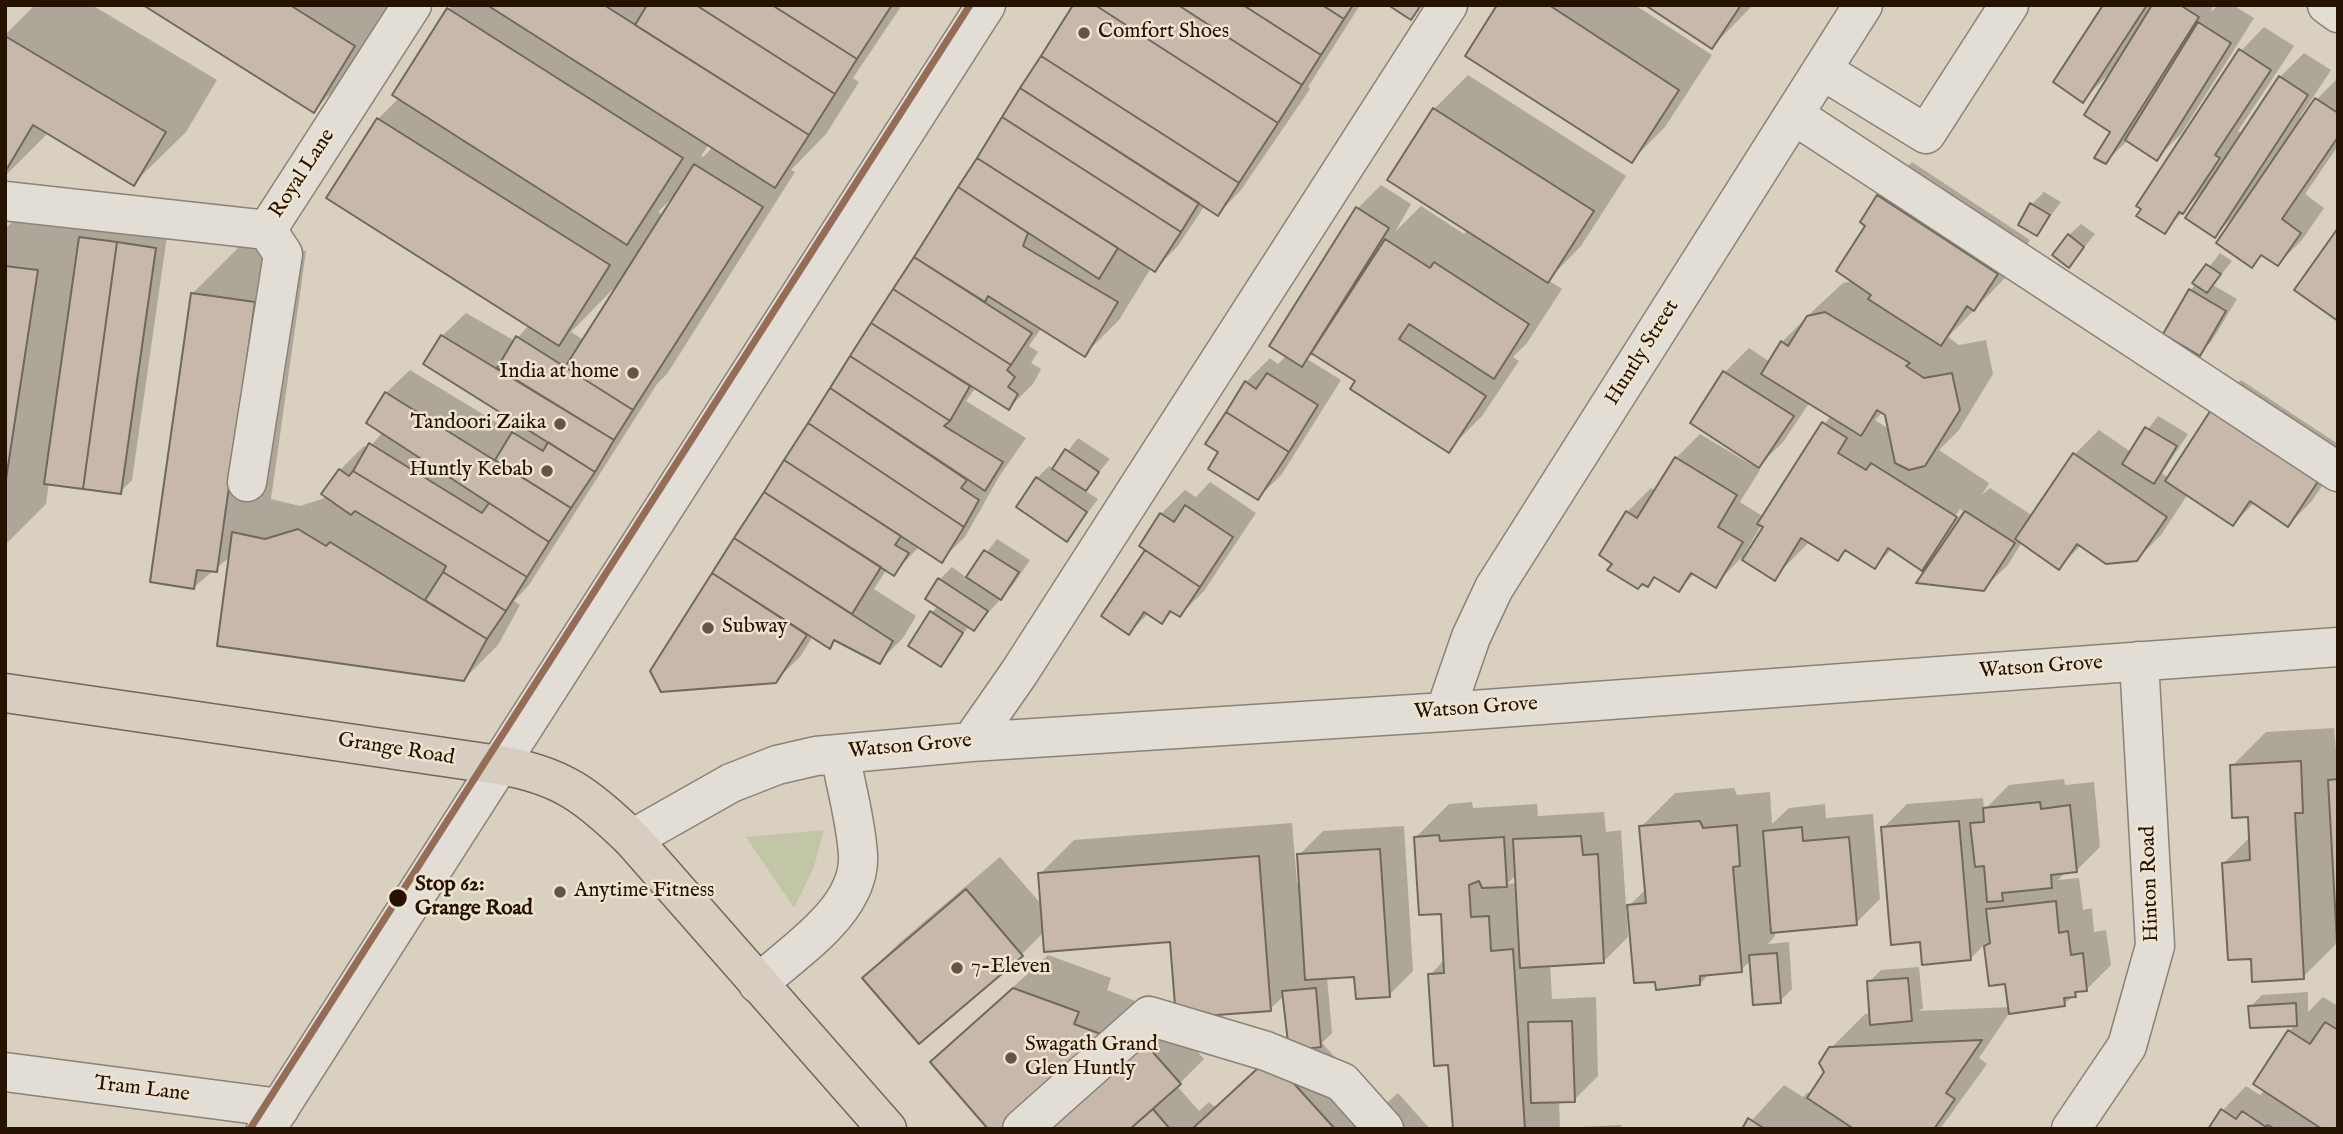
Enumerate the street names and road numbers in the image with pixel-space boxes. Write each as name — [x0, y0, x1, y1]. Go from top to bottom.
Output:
street label: Royal Lane — [265, 125, 341, 223]
street label: Huntly Street — [1601, 296, 1685, 410]
street label: Watson Grove — [1978, 651, 2104, 685]
street label: Watson Grove — [1413, 692, 1539, 726]
street label: Grange Road — [336, 728, 456, 772]
street label: Watson Grove — [847, 729, 973, 765]
street label: Hinton Road — [2136, 825, 2166, 943]
street label: Tram Lane — [93, 1072, 191, 1108]

